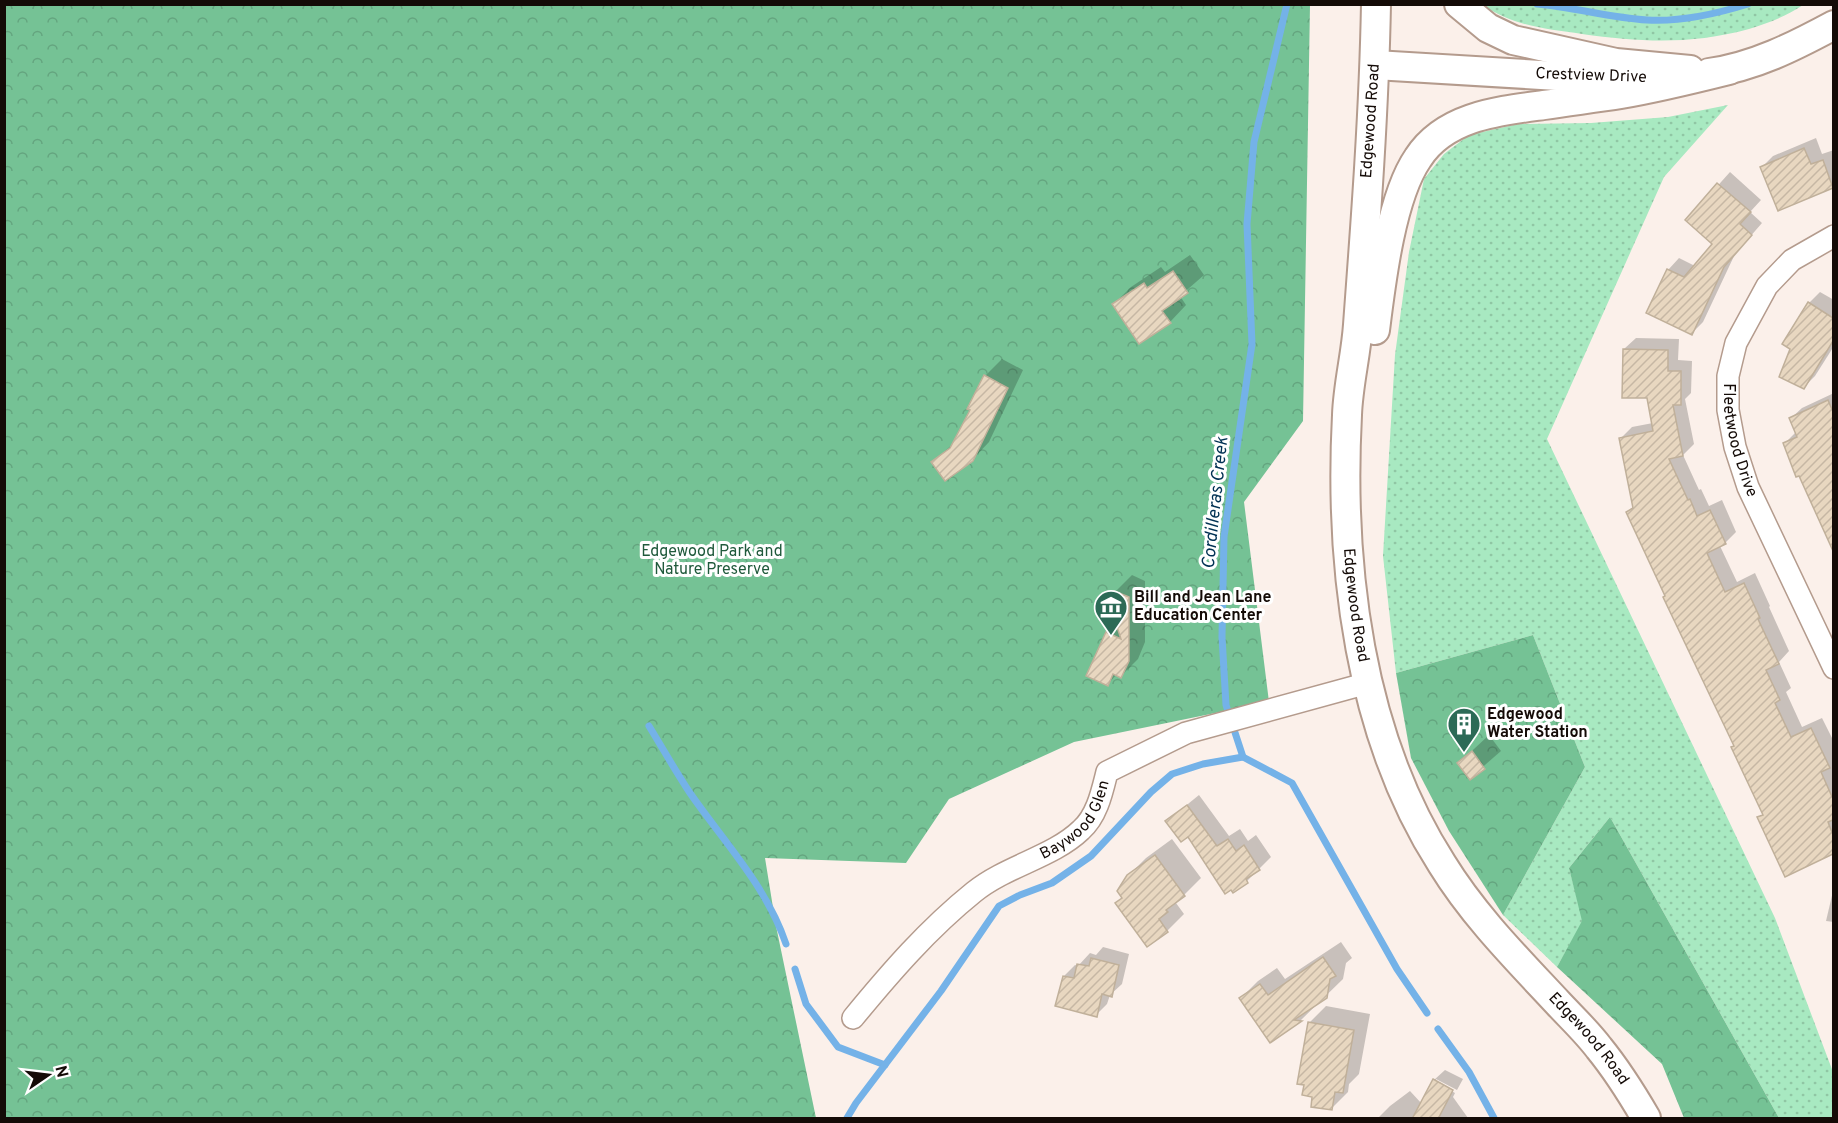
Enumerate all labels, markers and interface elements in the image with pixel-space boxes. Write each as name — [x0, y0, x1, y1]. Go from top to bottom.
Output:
street label: Edgewood Road — [1357, 63, 1385, 179]
street label: Crestview Drive — [1535, 64, 1647, 88]
street label: Fleetwood Drive — [1718, 383, 1761, 501]
water label: Cordilleras Creek — [1198, 435, 1234, 570]
park label: Edgewood Park and Nature Preserve — [641, 542, 783, 580]
street label: Edgewood Road — [1338, 547, 1373, 664]
place label: Bill and Jean Lane Education Center — [1134, 588, 1272, 626]
museum icon: Bill and Jean Lane Education Center — [1093, 589, 1129, 636]
place label: Edgewood Water Station — [1487, 705, 1588, 743]
building icon: Edgewood Water Station — [1446, 706, 1482, 753]
street label: Baywood Glen — [1037, 778, 1115, 865]
street label: Edgewood Road — [1544, 989, 1633, 1089]
north arrow — [18, 1045, 78, 1105]
text: N — [50, 1064, 72, 1080]

